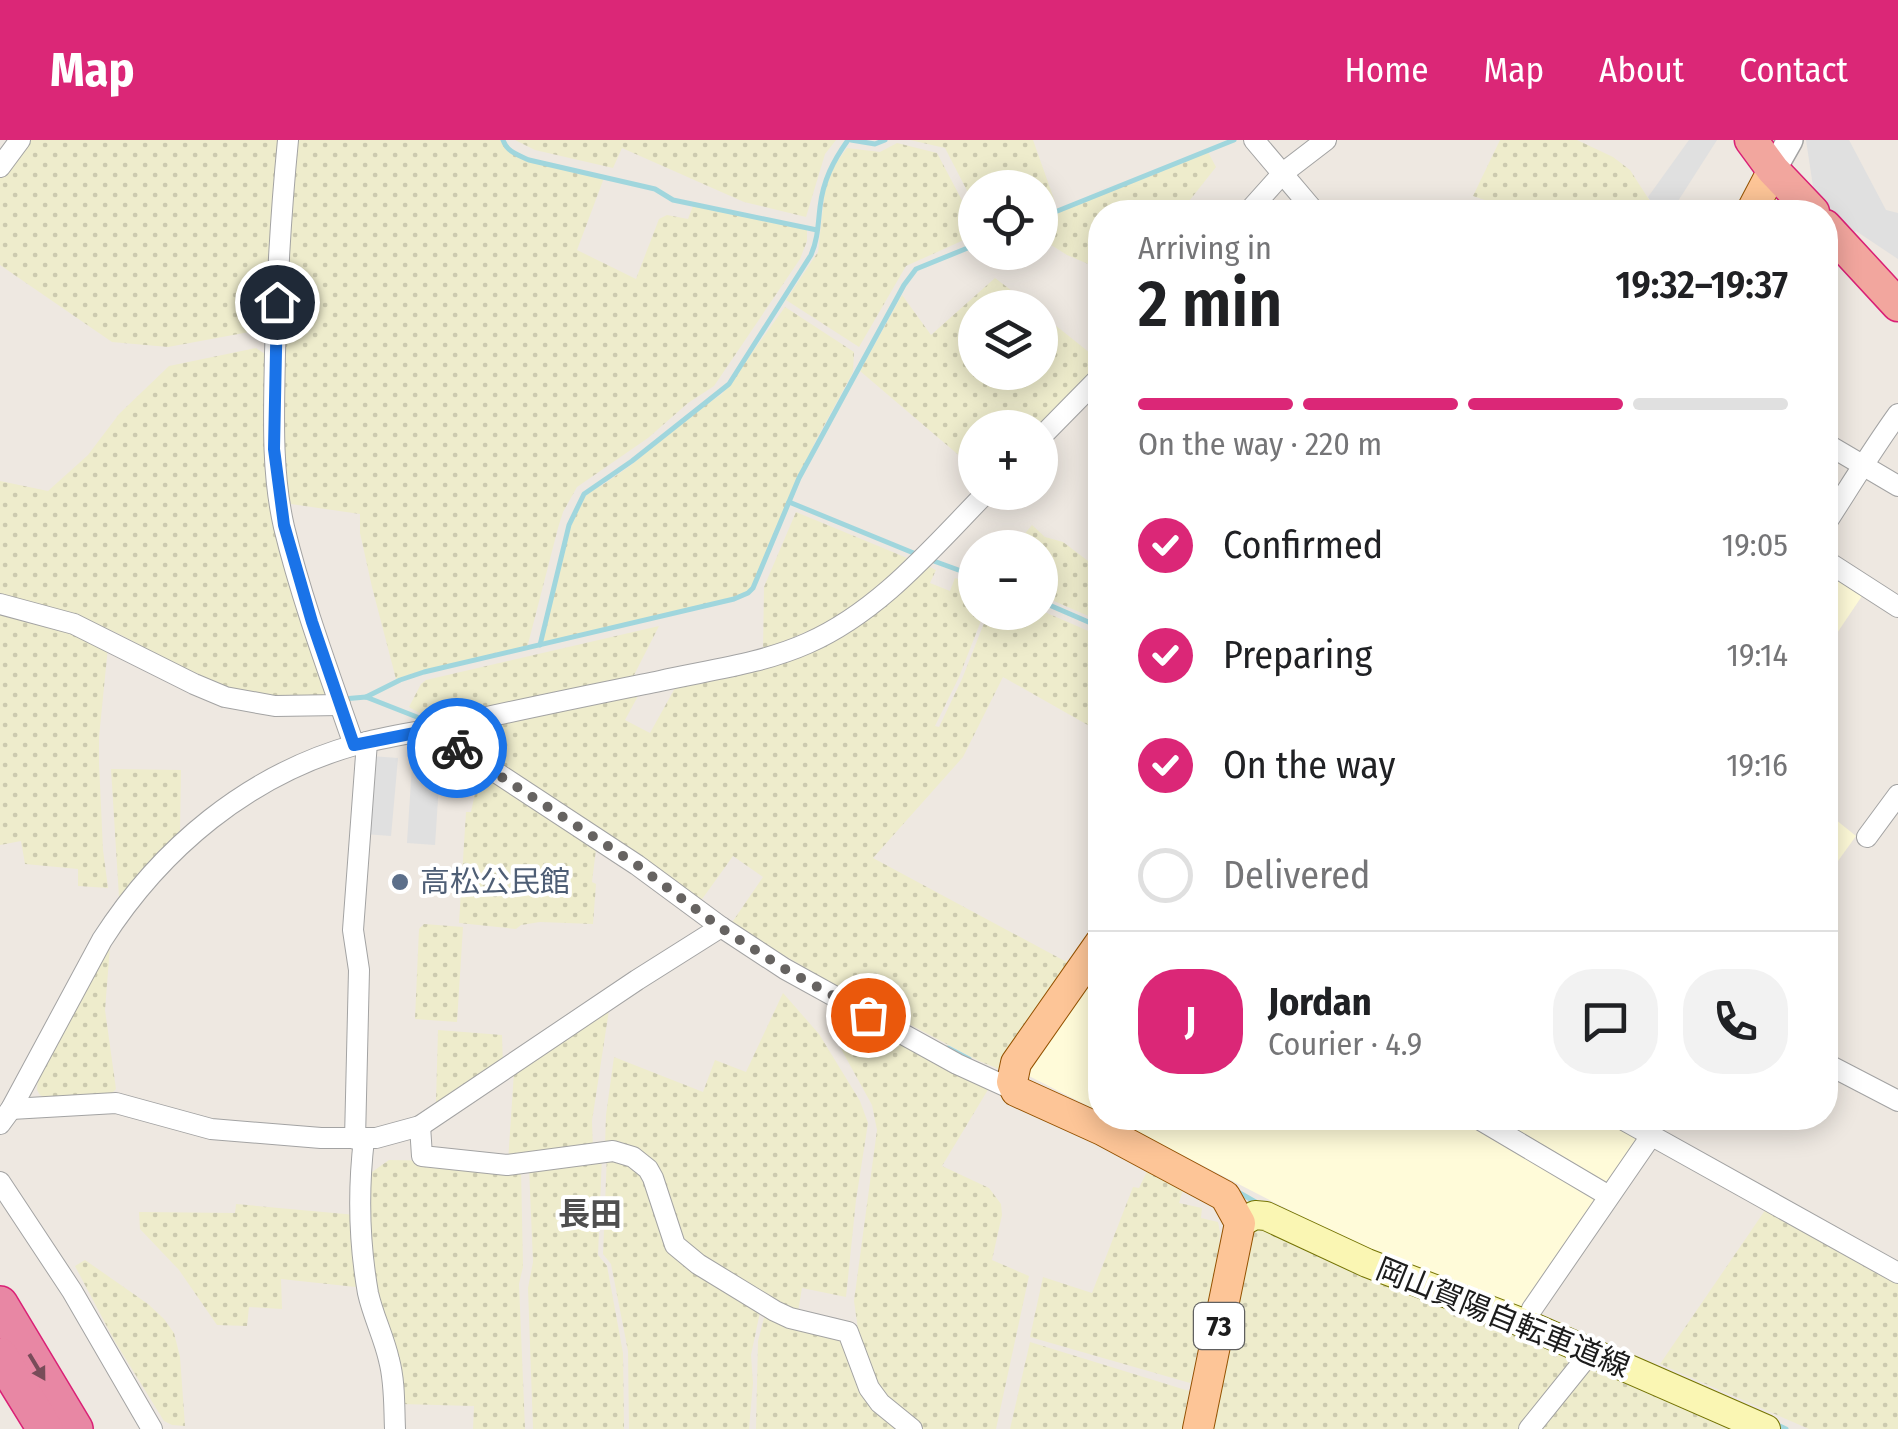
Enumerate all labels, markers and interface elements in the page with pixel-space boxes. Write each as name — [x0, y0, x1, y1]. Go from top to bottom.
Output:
text: Map — [50, 41, 134, 99]
text: Home — [1345, 49, 1428, 91]
text: Map — [1483, 49, 1544, 91]
text: About — [1599, 49, 1684, 91]
text: Contact — [1739, 49, 1848, 91]
map controls — [958, 170, 1058, 630]
button: locate — [958, 170, 1058, 270]
text: Arriving in — [1138, 229, 1272, 267]
pin — [235, 260, 320, 345]
text: 19:32–19:37 — [1616, 262, 1788, 308]
text: 2 min — [1138, 265, 1282, 343]
icon: home — [250, 275, 305, 330]
button: layers — [958, 290, 1058, 390]
button: + — [958, 410, 1058, 510]
text: On the way · 220 m — [1138, 425, 1382, 463]
icon: check — [1138, 518, 1193, 573]
text: Confirmed — [1223, 522, 1383, 568]
text: 19:05 — [1722, 526, 1788, 564]
button: − — [958, 530, 1058, 630]
icon: check — [1138, 628, 1193, 683]
text: Preparing — [1223, 632, 1372, 678]
text: 19:14 — [1727, 636, 1788, 674]
courier — [407, 698, 507, 798]
icon: bike — [430, 721, 485, 776]
icon: check — [1138, 738, 1193, 793]
text: On the way — [1223, 742, 1395, 788]
text: 19:16 — [1726, 746, 1788, 784]
text: Delivered — [1223, 852, 1370, 898]
place label: 高松公民館 — [420, 864, 570, 900]
marker: 高松公民館 — [389, 871, 411, 893]
button: chat — [1553, 969, 1658, 1074]
button: phone — [1683, 969, 1788, 1074]
pin — [826, 973, 911, 1058]
text: Jordan — [1268, 979, 1372, 1025]
icon: bag — [841, 988, 896, 1043]
text: J — [1185, 998, 1196, 1044]
text: Courier · 4.9 — [1268, 1025, 1422, 1063]
district label: 長田 — [558, 1195, 622, 1233]
street label: 岡山賀陽自転車道線 — [1371, 1251, 1635, 1385]
road number: 73 — [1194, 1303, 1244, 1349]
one-way arrow — [28, 1353, 45, 1381]

